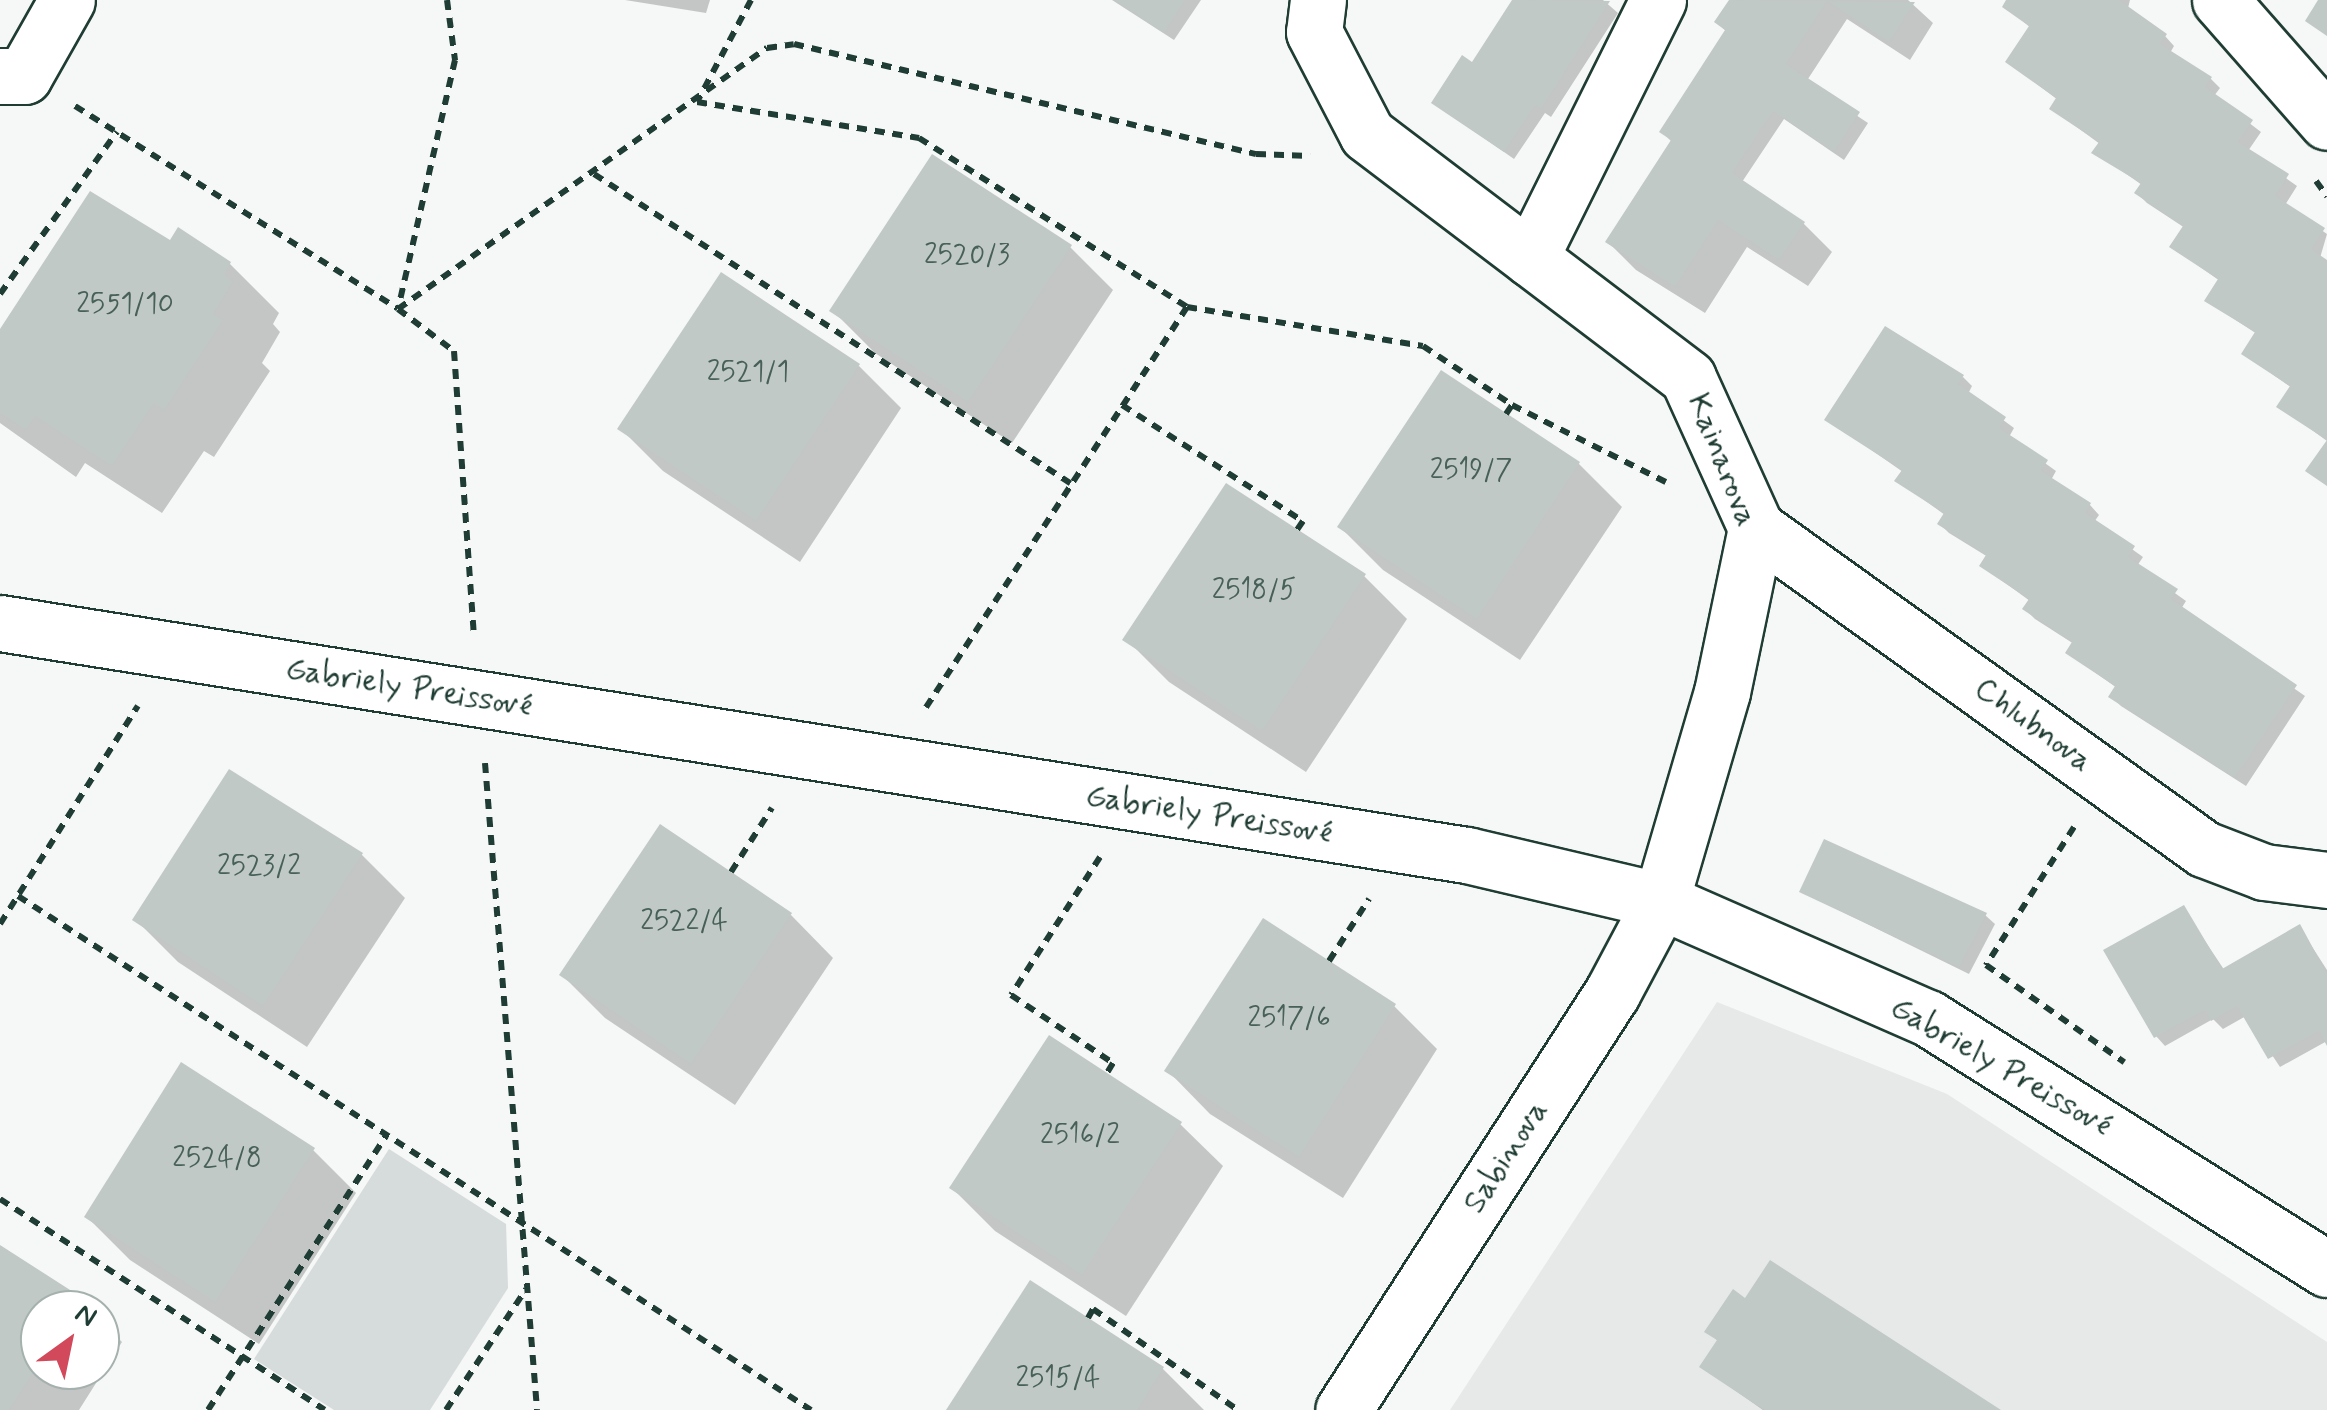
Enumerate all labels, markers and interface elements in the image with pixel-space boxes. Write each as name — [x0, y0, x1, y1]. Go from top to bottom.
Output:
house number: 2520/3 — [924, 239, 1010, 273]
house number: 2551/10 — [76, 288, 174, 322]
house number: 2521/1 — [707, 356, 789, 390]
street label: Kainarova — [1678, 388, 1766, 532]
house number: 2519/7 — [1430, 454, 1512, 488]
house number: 2518/5 — [1212, 574, 1296, 608]
street label: Gabriely Preissové — [284, 650, 534, 726]
street label: Chlubnova — [1967, 669, 2099, 781]
street label: Gabriely Preissové — [1084, 777, 1334, 853]
house number: 2523/2 — [217, 850, 301, 884]
house number: 2522/4 — [640, 905, 728, 939]
street label: Gabriely Preissové — [1884, 989, 2118, 1145]
house number: 2517/6 — [1247, 1002, 1331, 1036]
street label: Sabinova — [1455, 1093, 1557, 1221]
house number: 2516/2 — [1040, 1119, 1120, 1153]
house number: 2524/8 — [172, 1142, 262, 1176]
north arrow — [20, 1290, 120, 1390]
text: N — [68, 1296, 103, 1337]
house number: 2515/4 — [1016, 1362, 1100, 1396]

